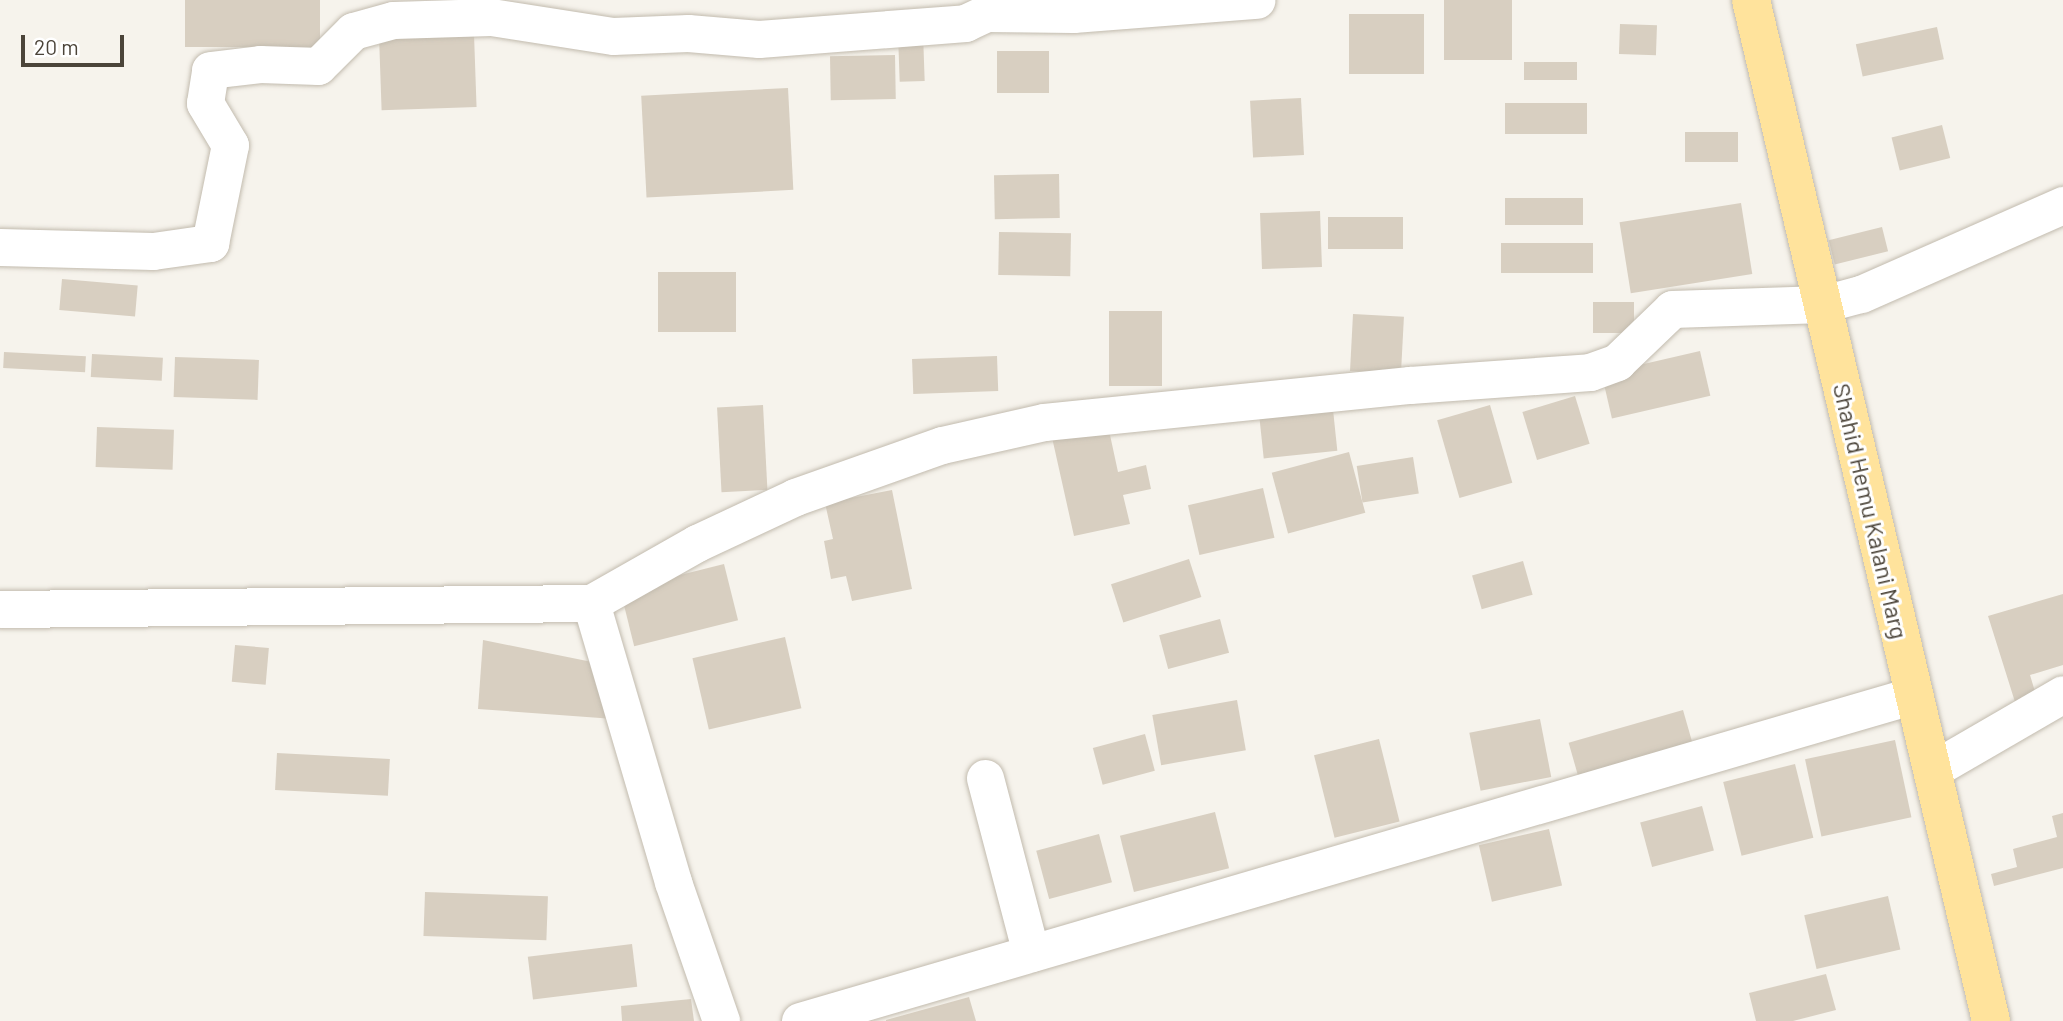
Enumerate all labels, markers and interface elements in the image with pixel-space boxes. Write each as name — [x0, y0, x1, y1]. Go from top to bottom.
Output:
scale bar — [24, 21, 128, 65]
text: 20 m — [34, 34, 79, 59]
street label: Shahid Hemu Kalani Marg — [1828, 380, 1914, 642]

